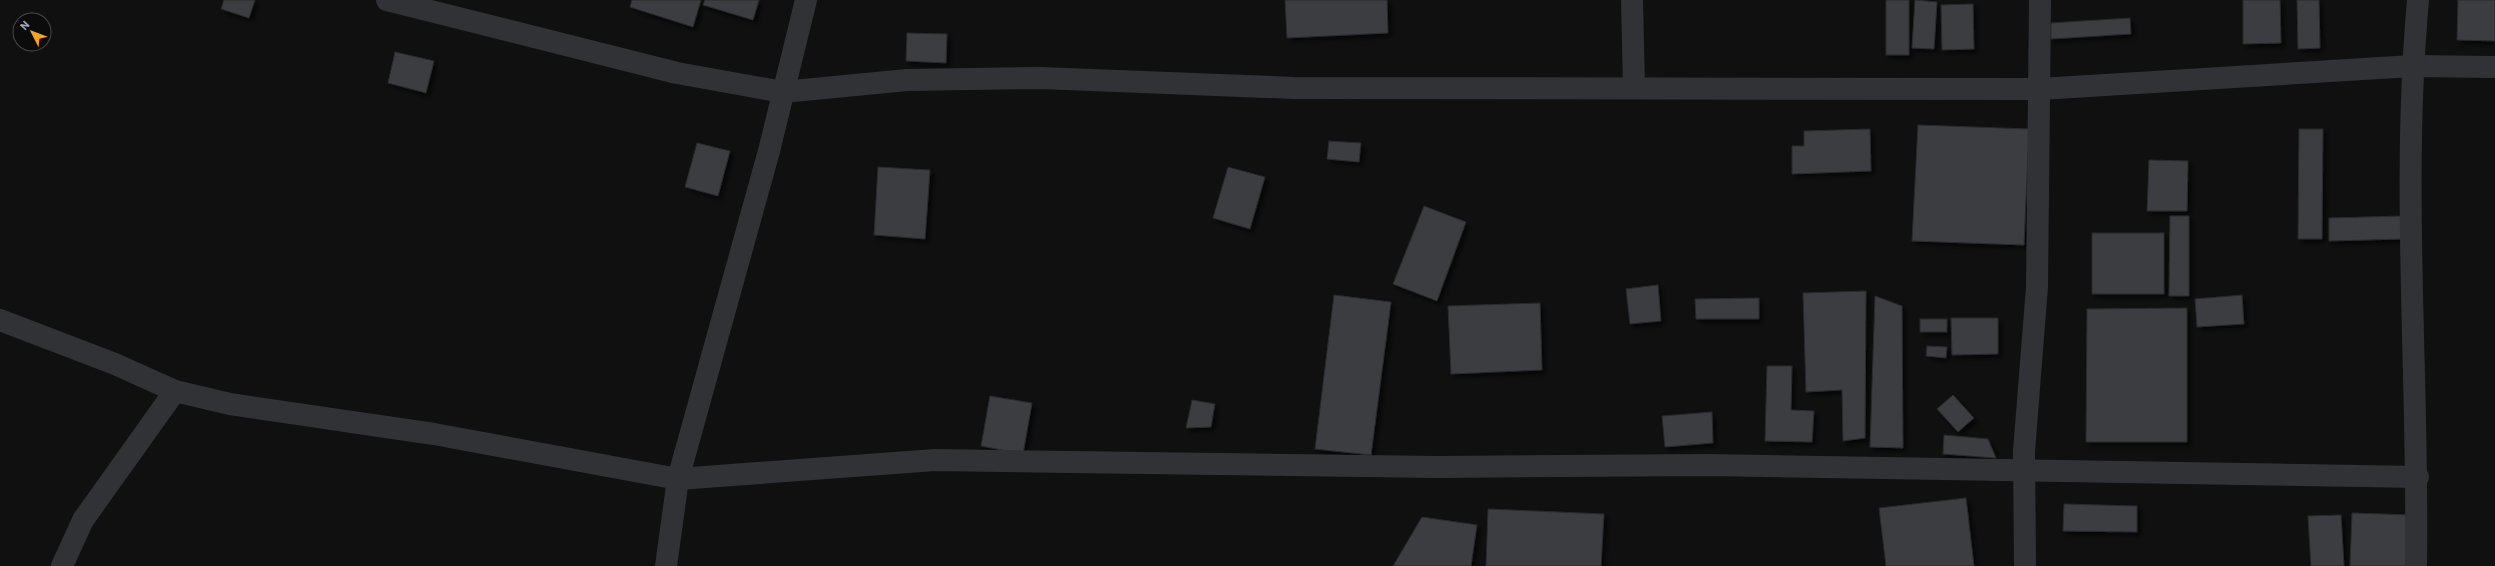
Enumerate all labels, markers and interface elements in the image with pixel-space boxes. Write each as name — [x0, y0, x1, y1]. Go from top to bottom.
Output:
north arrow — [12, 12, 52, 52]
text: N — [17, 18, 32, 33]

